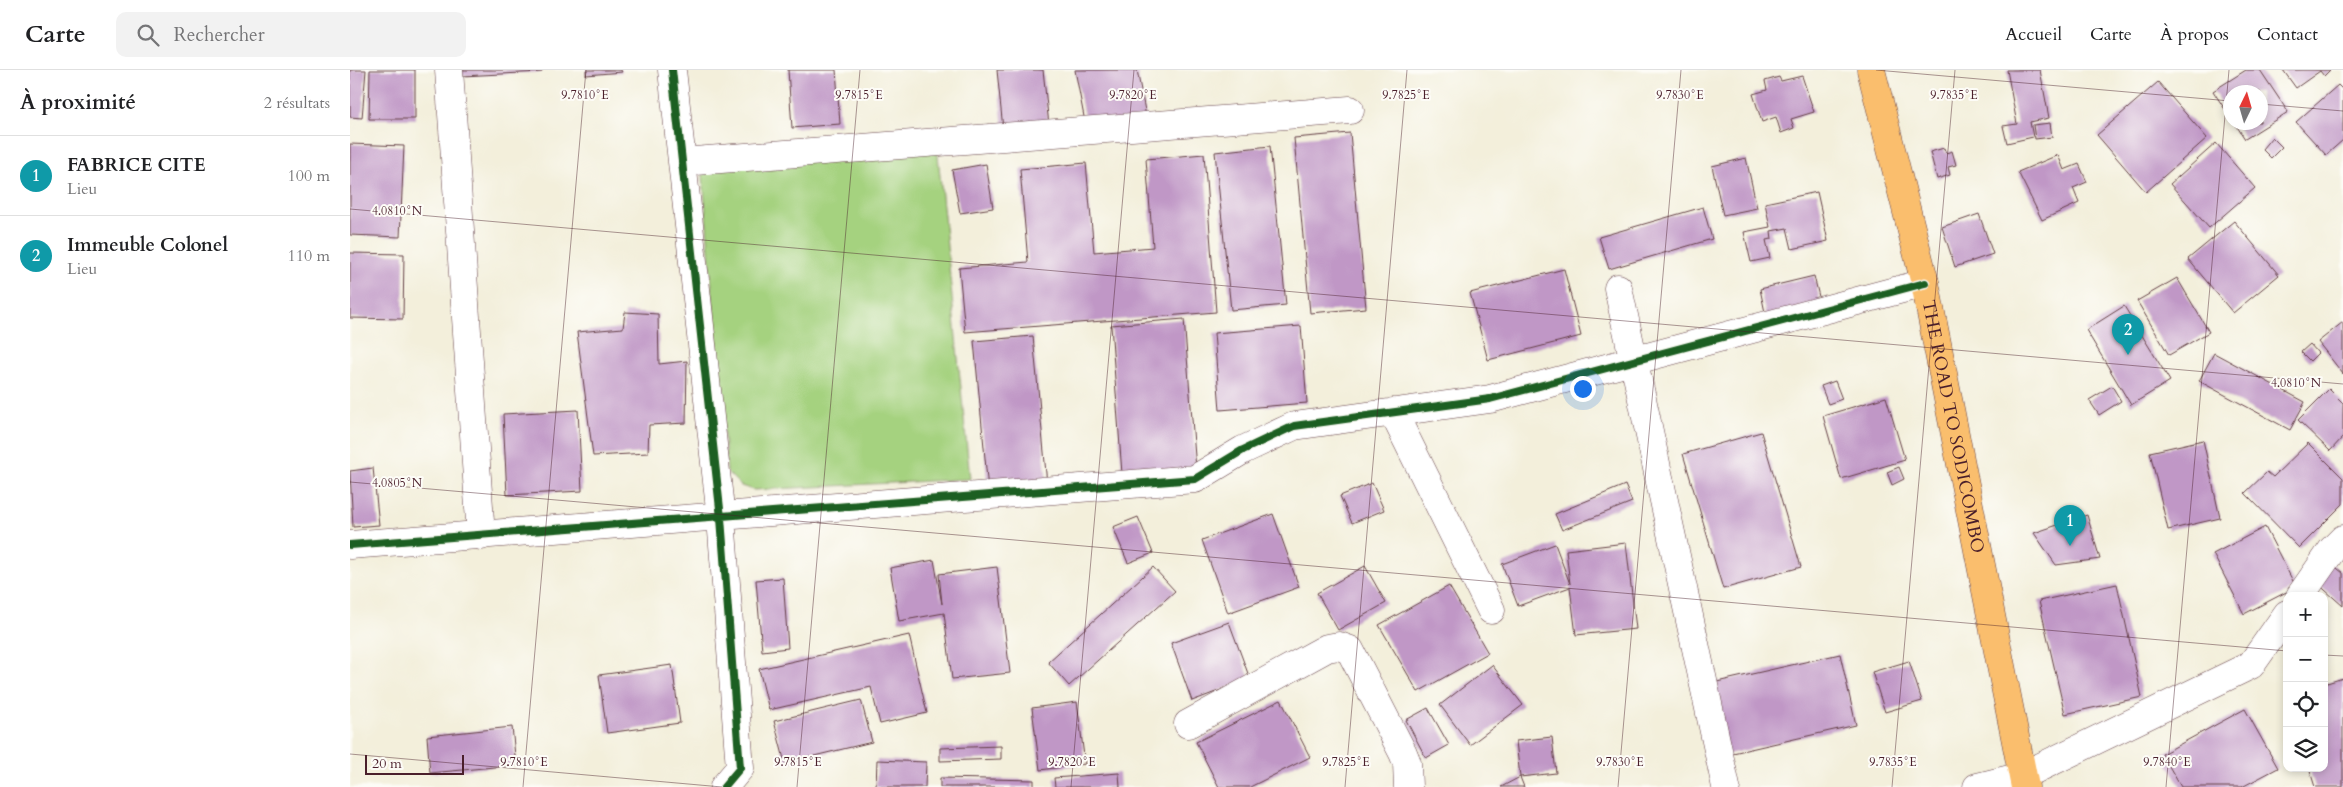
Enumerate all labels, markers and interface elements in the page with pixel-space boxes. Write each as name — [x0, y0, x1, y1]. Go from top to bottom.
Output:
search box — [116, 12, 466, 57]
text: Carte — [25, 18, 86, 51]
icon: search — [134, 21, 162, 49]
text: Rechercher — [174, 22, 265, 48]
text: Accueil — [2005, 22, 2062, 47]
text: Carte — [2090, 22, 2132, 47]
text: À propos — [2160, 22, 2229, 47]
text: Contact — [2257, 22, 2318, 47]
north arrow — [2223, 85, 2268, 130]
text: 9.7810°E — [561, 87, 609, 103]
text: 9.7815°E — [835, 87, 883, 103]
text: 9.7820°E — [1109, 87, 1157, 103]
text: 9.7825°E — [1382, 87, 1430, 103]
text: 9.7830°E — [1656, 87, 1704, 103]
text: 9.7835°E — [1930, 87, 1978, 103]
text: À proximité — [20, 88, 136, 117]
text: 2 résultats — [264, 92, 330, 114]
text: FABRICE CITE — [67, 152, 206, 178]
text: 1 — [32, 165, 40, 187]
text: 100 m — [288, 165, 330, 187]
text: Lieu — [67, 178, 97, 200]
text: 4.0810°N — [372, 203, 423, 219]
text: Immeuble Colonel — [67, 232, 228, 258]
text: 2 — [32, 245, 40, 267]
text: 110 m — [288, 245, 330, 267]
text: Lieu — [67, 258, 97, 280]
street label: THE ROAD TO SODICOMBO — [1916, 298, 1991, 555]
pin: 2 — [2112, 314, 2144, 355]
text: 4.0810°N — [2271, 375, 2322, 391]
your location — [1570, 376, 1596, 402]
text: 4.0805°N — [372, 475, 423, 491]
pin: 1 — [2054, 505, 2086, 546]
map controls — [2283, 592, 2328, 772]
button: + — [2283, 592, 2328, 637]
button: − — [2283, 637, 2328, 682]
button: locate — [2283, 682, 2328, 727]
button: layers — [2283, 727, 2328, 772]
scale bar — [365, 752, 464, 775]
text: 20 m — [372, 754, 402, 773]
text: 9.7810°E — [500, 754, 548, 770]
text: 9.7815°E — [774, 754, 822, 770]
text: 9.7820°E — [1048, 754, 1096, 770]
text: 9.7825°E — [1322, 754, 1370, 770]
text: 9.7830°E — [1596, 754, 1644, 770]
text: 9.7835°E — [1869, 754, 1917, 770]
text: 9.7840°E — [2143, 754, 2191, 770]

